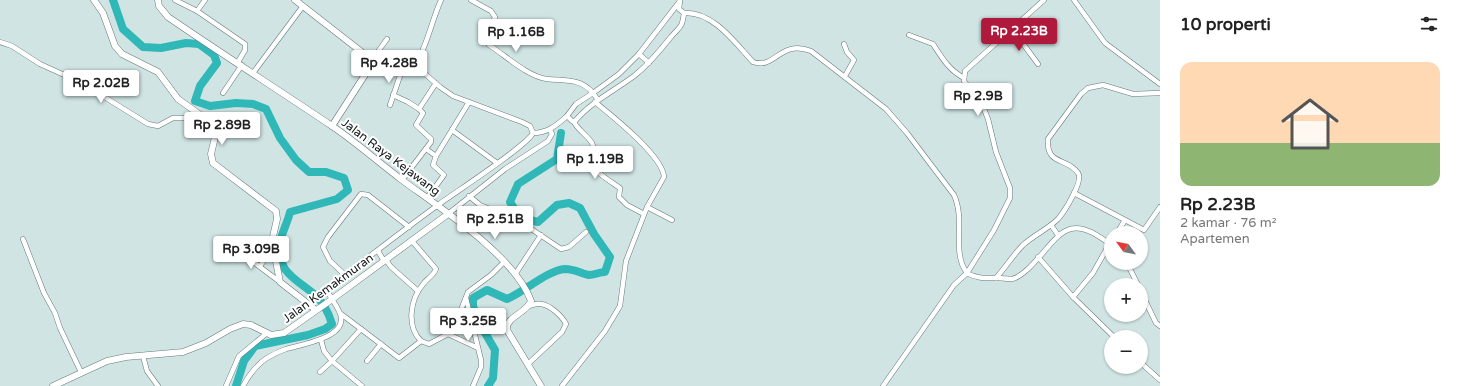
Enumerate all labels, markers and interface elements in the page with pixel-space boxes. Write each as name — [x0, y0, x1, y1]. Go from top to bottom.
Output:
icon: filters — [1418, 13, 1440, 35]
text: 10 properti — [1180, 14, 1271, 35]
pin: Rp 2.23B — [978, 18, 1060, 52]
pin: Rp 1.16B — [475, 19, 557, 53]
text: Rp 2.23B — [990, 23, 1048, 39]
text: Rp 1.16B — [487, 24, 545, 40]
pin: Rp 4.28B — [348, 50, 430, 84]
text: Rp 4.28B — [360, 55, 418, 71]
pin: Rp 2.02B — [60, 70, 142, 104]
text: Rp 2.02B — [72, 75, 130, 91]
pin: Rp 2.9B — [941, 83, 1015, 117]
text: Rp 2.9B — [953, 88, 1003, 104]
icon: home — [1274, 88, 1346, 160]
pin: Rp 2.89B — [181, 112, 263, 146]
street label: Jalan Raya Kejawang — [339, 115, 443, 199]
text: Rp 2.89B — [193, 117, 251, 133]
pin: Rp 1.19B — [554, 146, 636, 180]
text: Rp 1.19B — [566, 151, 624, 167]
text: Rp 2.23B — [1180, 194, 1255, 215]
pin: Rp 2.51B — [454, 206, 536, 240]
text: Rp 2.51B — [466, 211, 524, 227]
text: 2 kamar · 76 m² — [1180, 215, 1277, 231]
north arrow — [1104, 226, 1148, 270]
map controls — [1104, 226, 1148, 374]
text: Apartemen — [1180, 231, 1250, 247]
pin: Rp 3.09B — [210, 236, 292, 270]
text: Rp 3.09B — [222, 241, 280, 257]
street label: Jalan Kemakmuran — [280, 250, 376, 326]
button: + — [1104, 278, 1148, 322]
pin: Rp 3.25B — [427, 308, 509, 342]
text: Rp 3.25B — [439, 313, 497, 329]
button: − — [1104, 330, 1148, 374]

